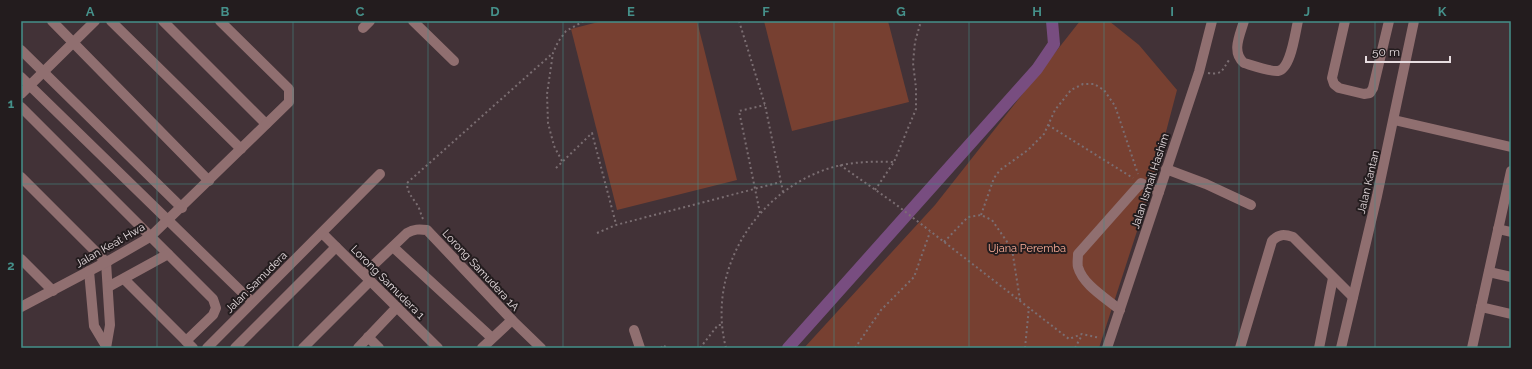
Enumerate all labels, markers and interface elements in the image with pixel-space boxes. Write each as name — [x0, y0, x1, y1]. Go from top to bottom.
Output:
text: A — [86, 4, 95, 19]
text: B — [221, 4, 230, 19]
text: C — [356, 4, 365, 19]
text: D — [490, 4, 500, 19]
text: E — [627, 4, 635, 19]
text: F — [762, 4, 770, 19]
text: G — [896, 4, 906, 19]
text: H — [1032, 4, 1042, 19]
text: I — [1170, 4, 1174, 19]
text: J — [1304, 4, 1310, 19]
text: K — [1438, 4, 1447, 19]
scale bar — [1366, 38, 1450, 64]
text: 50 m — [1372, 45, 1400, 59]
text: 1 — [8, 96, 15, 111]
street label: Jalan Ismail Hashim — [1129, 132, 1172, 231]
street label: Jalan Kantan — [1355, 149, 1382, 215]
street label: Jalan Keat Hwa — [73, 220, 147, 271]
street label: Lorong Samudera 1A — [440, 227, 522, 314]
park label: Ujana Peremba — [988, 242, 1066, 255]
street label: Lorong Samudera 1 — [348, 243, 427, 322]
street label: Jalan Samudera — [223, 249, 290, 316]
text: 2 — [7, 258, 15, 273]

